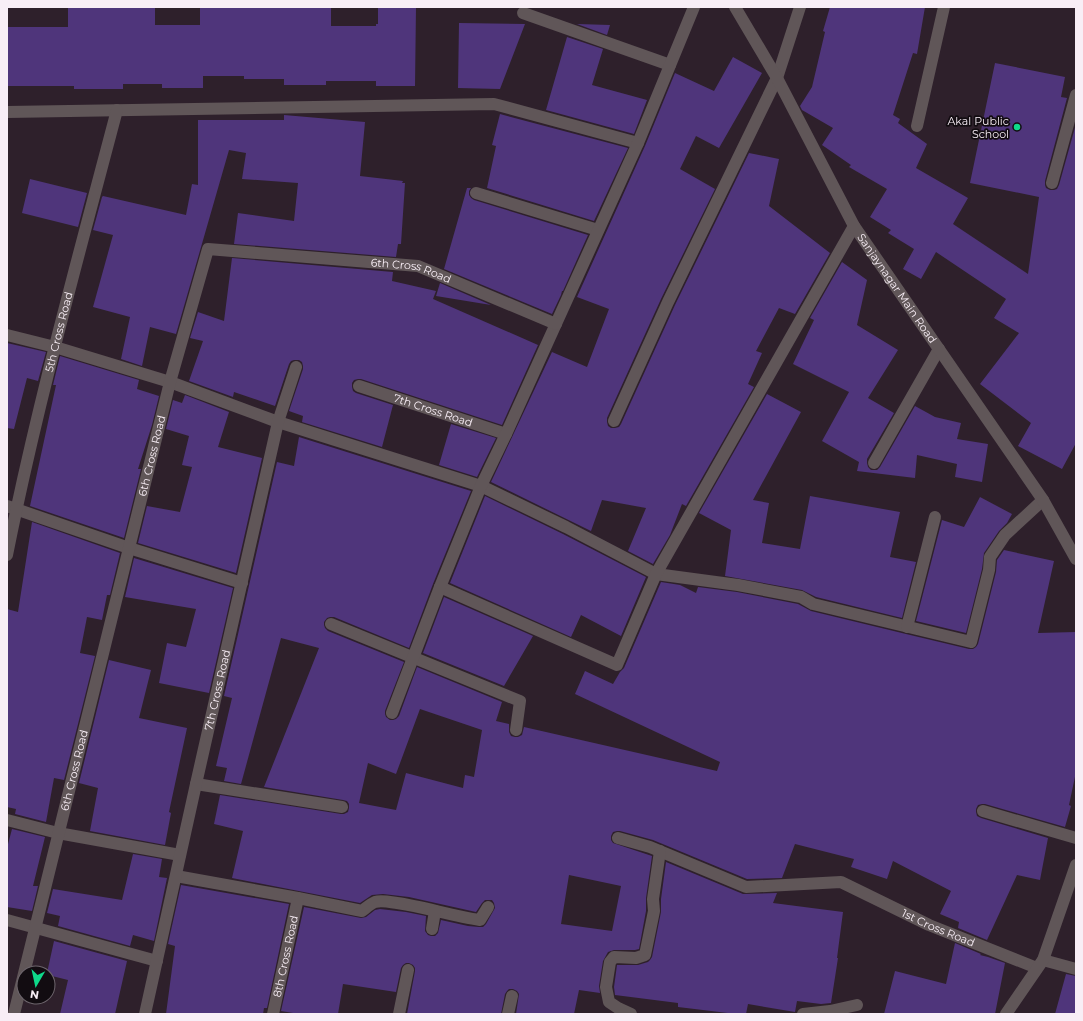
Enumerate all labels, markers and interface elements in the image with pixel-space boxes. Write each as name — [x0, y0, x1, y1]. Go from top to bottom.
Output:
place label: Akal Public School — [947, 114, 1009, 141]
marker: Akal Public School — [1012, 122, 1022, 132]
street label: Sanjaynagar Main Road — [854, 231, 940, 346]
street label: 6th Cross Road — [370, 255, 453, 286]
street label: 5th Cross Road — [42, 290, 76, 374]
street label: 7th Cross Road — [392, 391, 475, 430]
street label: 6th Cross Road — [135, 414, 169, 498]
street label: 7th Cross Road — [201, 648, 233, 732]
street label: 6th Cross Road — [57, 728, 91, 812]
street label: 1st Cross Road — [900, 906, 977, 950]
street label: 8th Cross Road — [270, 914, 301, 998]
north arrow — [16, 965, 56, 1005]
text: N — [29, 987, 40, 1002]

